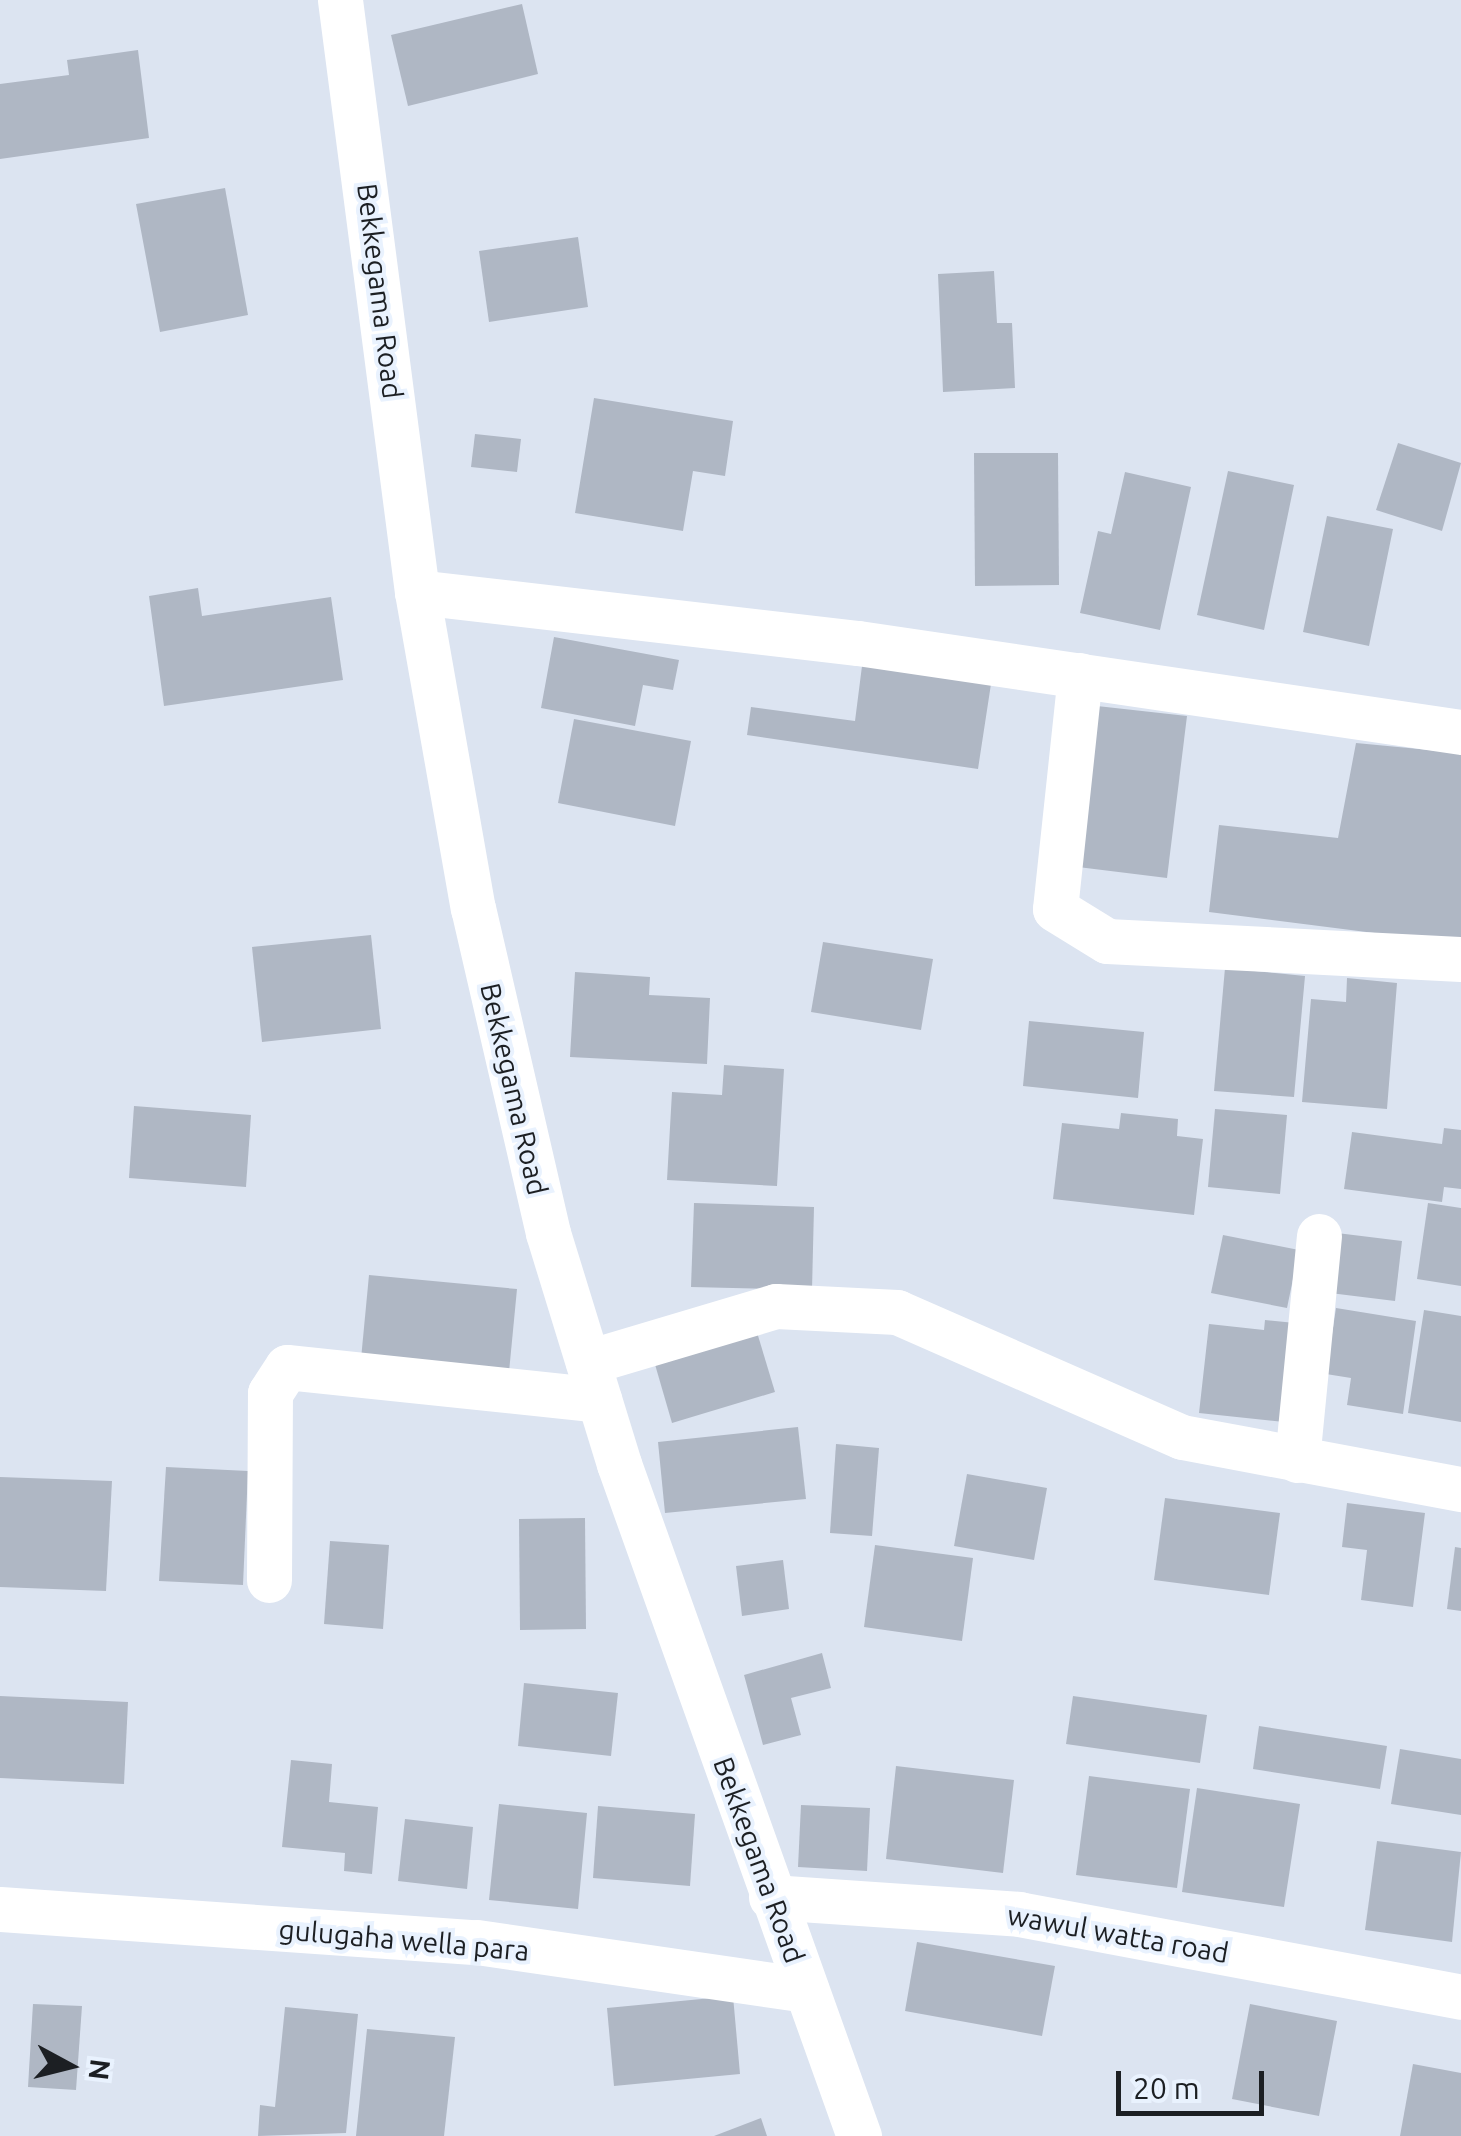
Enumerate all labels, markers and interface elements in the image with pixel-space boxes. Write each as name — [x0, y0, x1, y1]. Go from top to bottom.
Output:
street label: Bekkegama Road — [350, 182, 410, 400]
street label: Bekkegama Road — [473, 980, 555, 1198]
street label: Bekkegama Road — [706, 1753, 812, 1967]
street label: wawul watta road — [1005, 1898, 1231, 1970]
street label: gulugaha wella para — [277, 1912, 531, 1968]
north arrow — [20, 2016, 120, 2116]
scale bar — [1121, 2051, 1268, 2113]
text: N — [84, 2057, 117, 2082]
text: 20 m — [1133, 2071, 1200, 2105]

